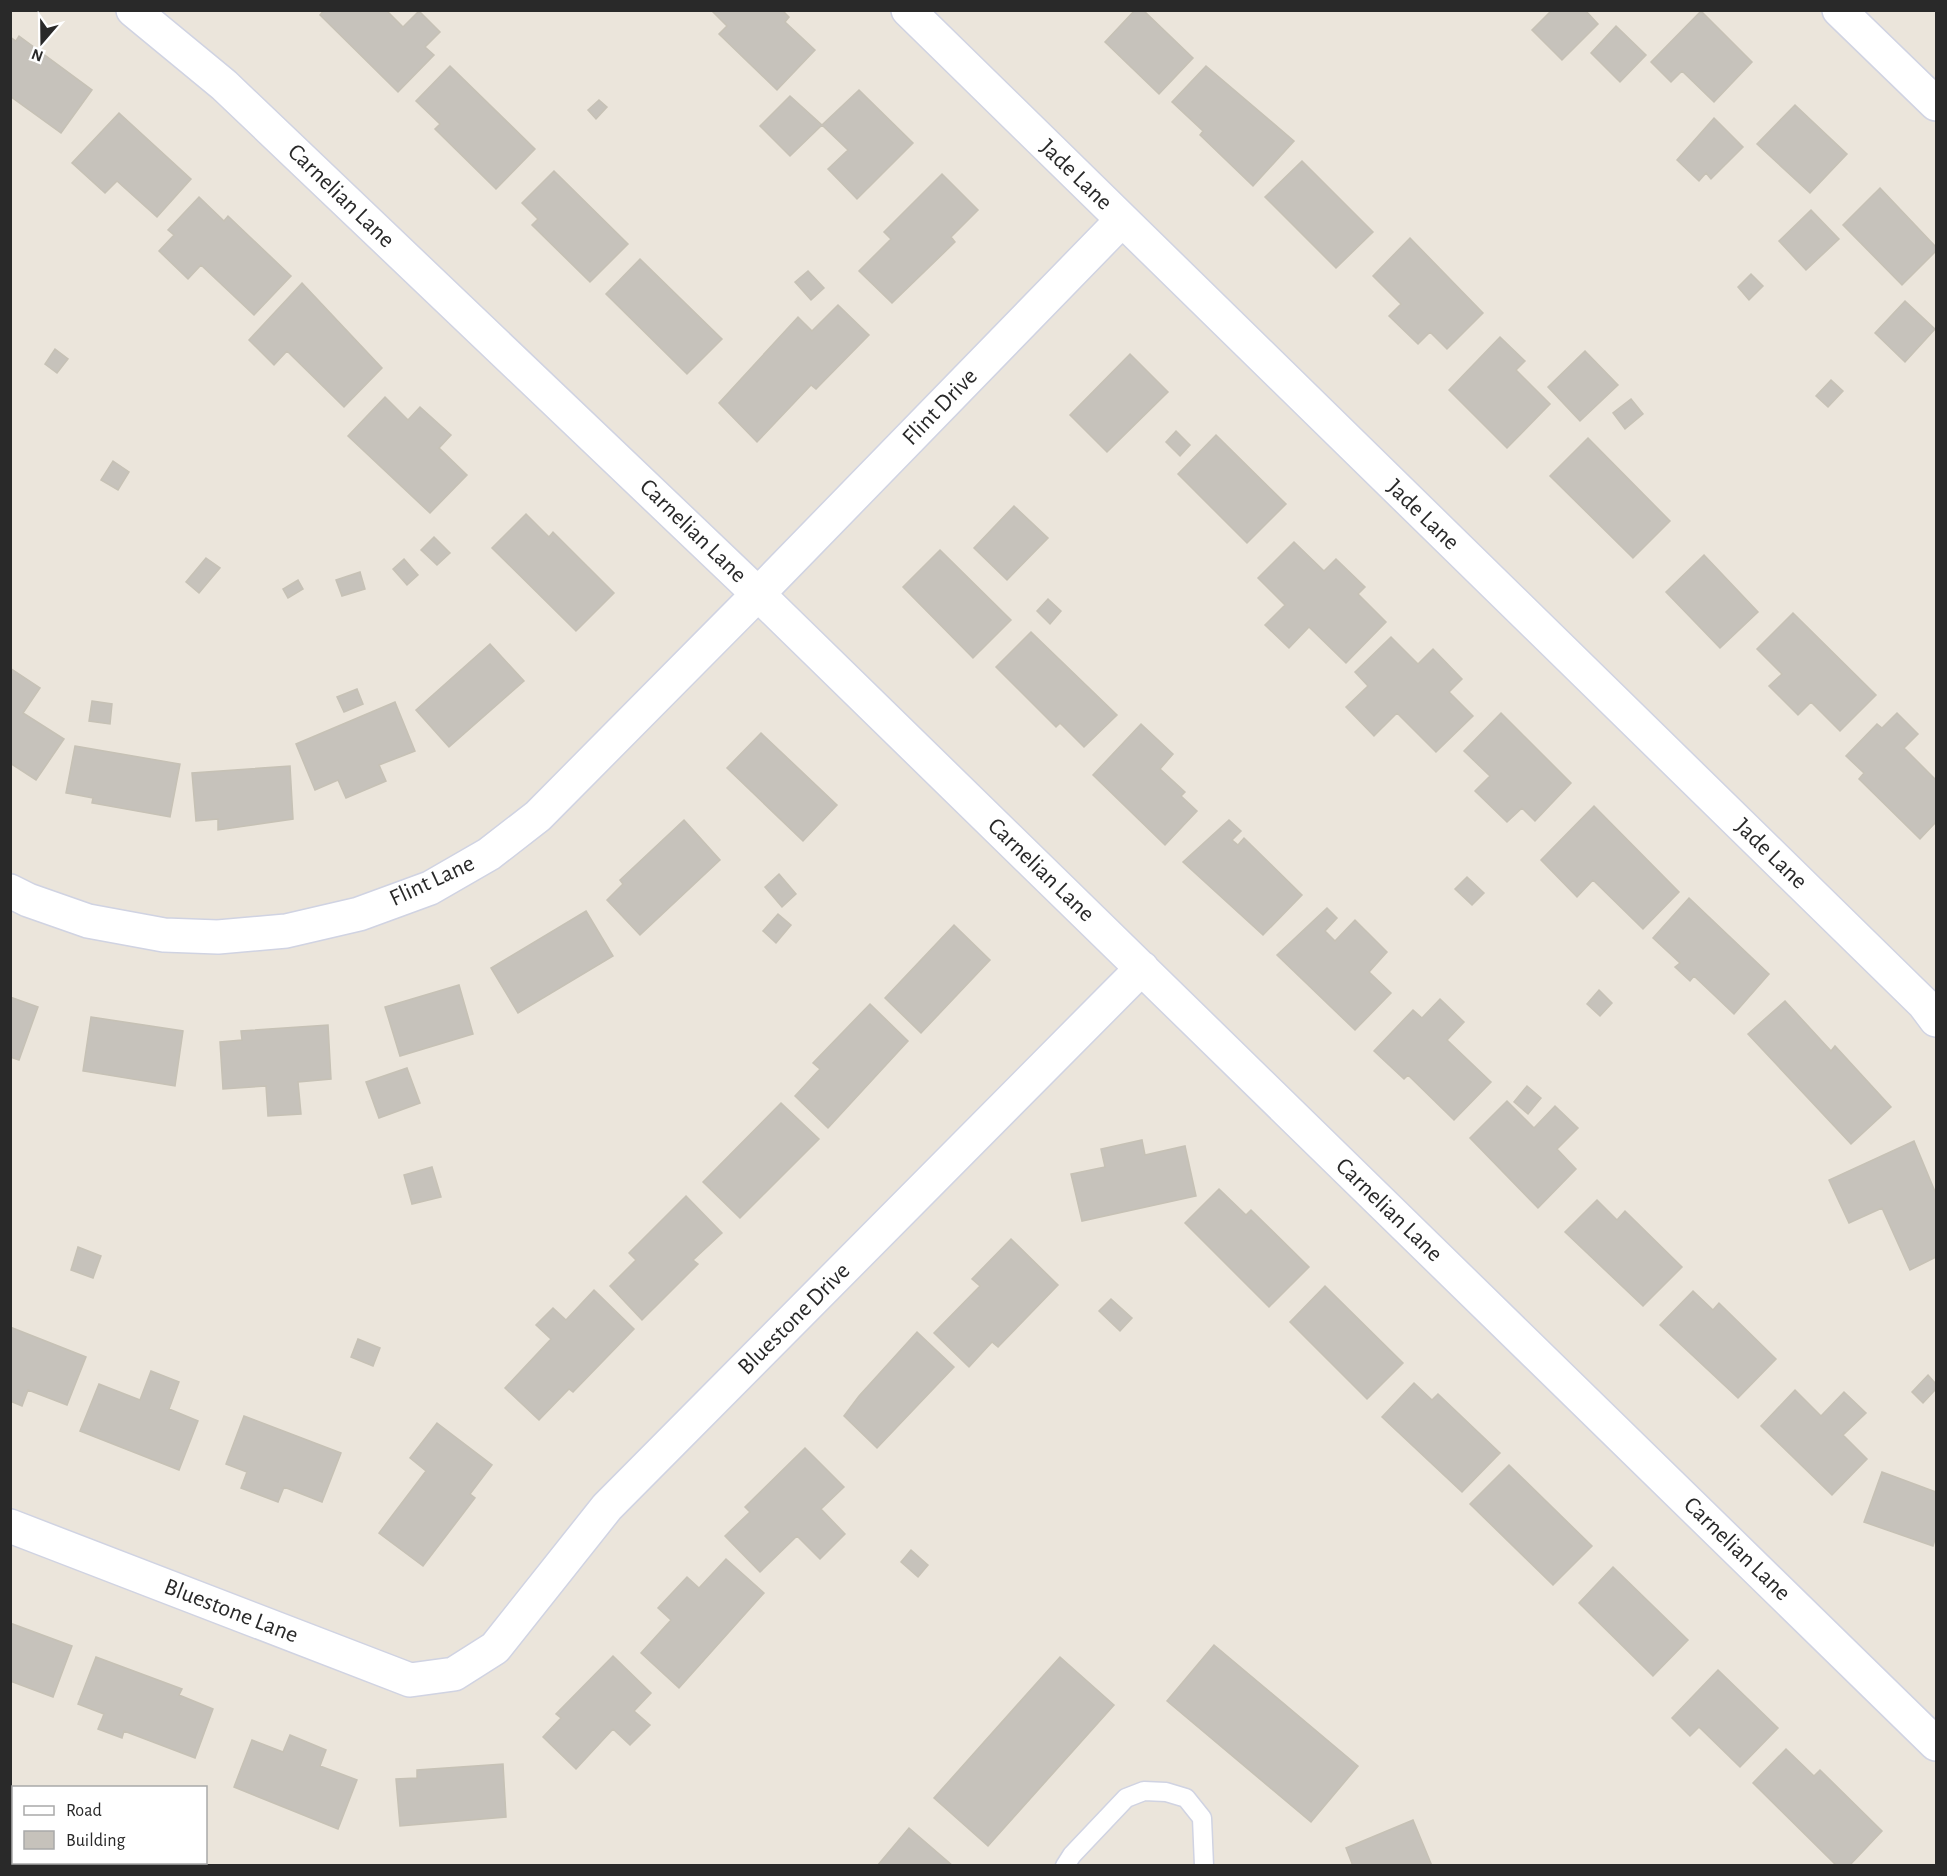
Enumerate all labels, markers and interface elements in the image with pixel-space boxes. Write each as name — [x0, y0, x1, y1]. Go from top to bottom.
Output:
north arrow — [12, 12, 72, 72]
text: N — [29, 46, 45, 65]
street label: Jade Lane — [1035, 135, 1117, 215]
street label: Carnelian Lane — [283, 140, 399, 252]
street label: Flint Drive — [898, 364, 982, 450]
street label: Carnelian Lane — [635, 475, 751, 587]
street label: Jade Lane — [1382, 475, 1464, 555]
street label: Carnelian Lane — [983, 814, 1099, 926]
street label: Jade Lane — [1730, 814, 1812, 894]
street label: Flint Lane — [386, 851, 478, 911]
street label: Carnelian Lane — [1331, 1154, 1447, 1266]
street label: Bluestone Drive — [733, 1258, 855, 1380]
street label: Carnelian Lane — [1679, 1493, 1795, 1605]
street label: Bluestone Lane — [161, 1574, 301, 1648]
legend — [12, 1786, 207, 1864]
text: Road — [66, 1802, 102, 1820]
text: Building — [66, 1832, 126, 1850]

